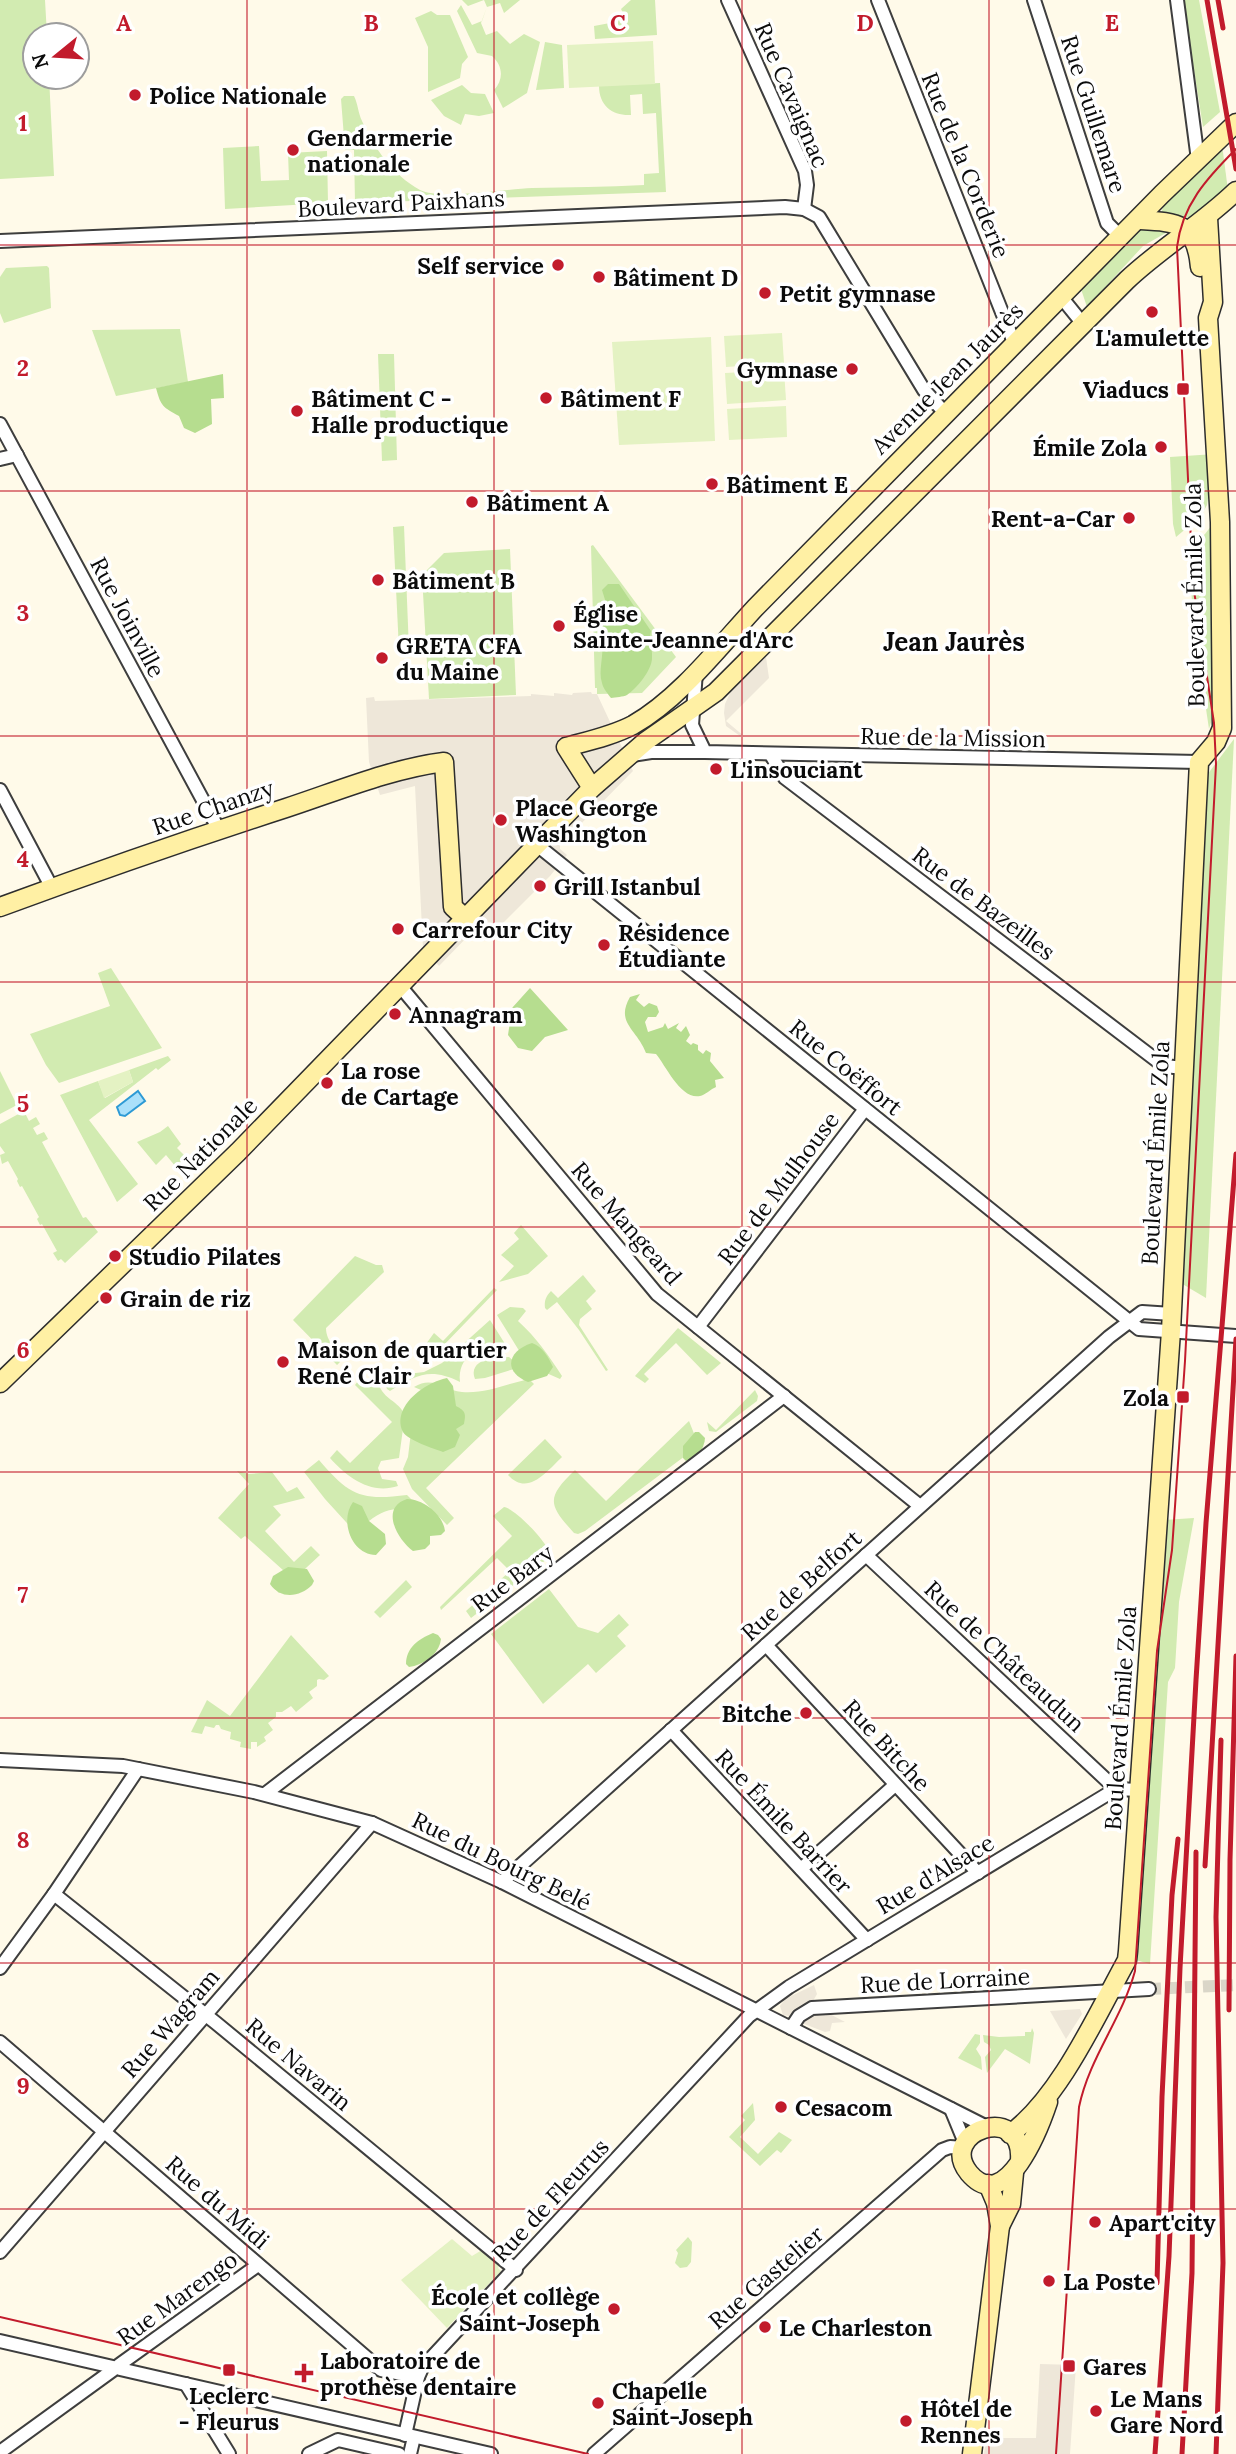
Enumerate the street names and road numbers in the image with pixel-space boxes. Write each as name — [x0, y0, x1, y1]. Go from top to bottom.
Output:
street label: Rue Cavaignac — [748, 18, 836, 172]
street label: Rue Guillemare — [1055, 32, 1133, 196]
street label: Rue de la Corderie — [916, 68, 1016, 262]
street label: Boulevard Paixhans — [297, 183, 505, 223]
street label: Avenue Jean Jaurès — [864, 296, 1029, 461]
street label: Boulevard Émile Zola — [1178, 482, 1210, 708]
street label: Rue Joinville — [84, 552, 172, 682]
street label: Rue de la Mission — [860, 721, 1046, 753]
street label: Rue Chanzy — [149, 772, 278, 841]
street label: Rue de Bazeilles — [907, 840, 1061, 966]
street label: Rue Coëffort — [784, 1013, 908, 1121]
street label: Boulevard Émile Zola — [1135, 1040, 1175, 1266]
street label: Rue Nationale — [137, 1091, 263, 1217]
street label: Rue de Mulhouse — [711, 1106, 845, 1270]
street label: Rue Mangeard — [566, 1155, 689, 1291]
street label: Rue de Belfort — [735, 1523, 867, 1647]
street label: Rue Bary — [465, 1537, 559, 1618]
street label: Rue de Châteaudun — [919, 1574, 1091, 1738]
street label: Boulevard Émile Zola — [1098, 1605, 1142, 1831]
street label: Rue Bitche — [837, 1693, 937, 1797]
street label: Rue Émile Barrier — [709, 1742, 859, 1900]
street label: Rue du Bourg Belé — [408, 1805, 596, 1917]
street label: Rue d'Alsace — [871, 1828, 999, 1920]
street label: Rue de Lorraine — [859, 1961, 1031, 1999]
street label: Rue Wagram — [115, 1962, 225, 2084]
street label: Rue Navarin — [240, 2011, 358, 2117]
street label: Rue de Fleurus — [485, 2132, 615, 2268]
street label: Rue du Midi — [160, 2149, 276, 2255]
street label: Rue Gastelier — [702, 2219, 830, 2335]
street label: Rue Marengo — [111, 2245, 243, 2351]

